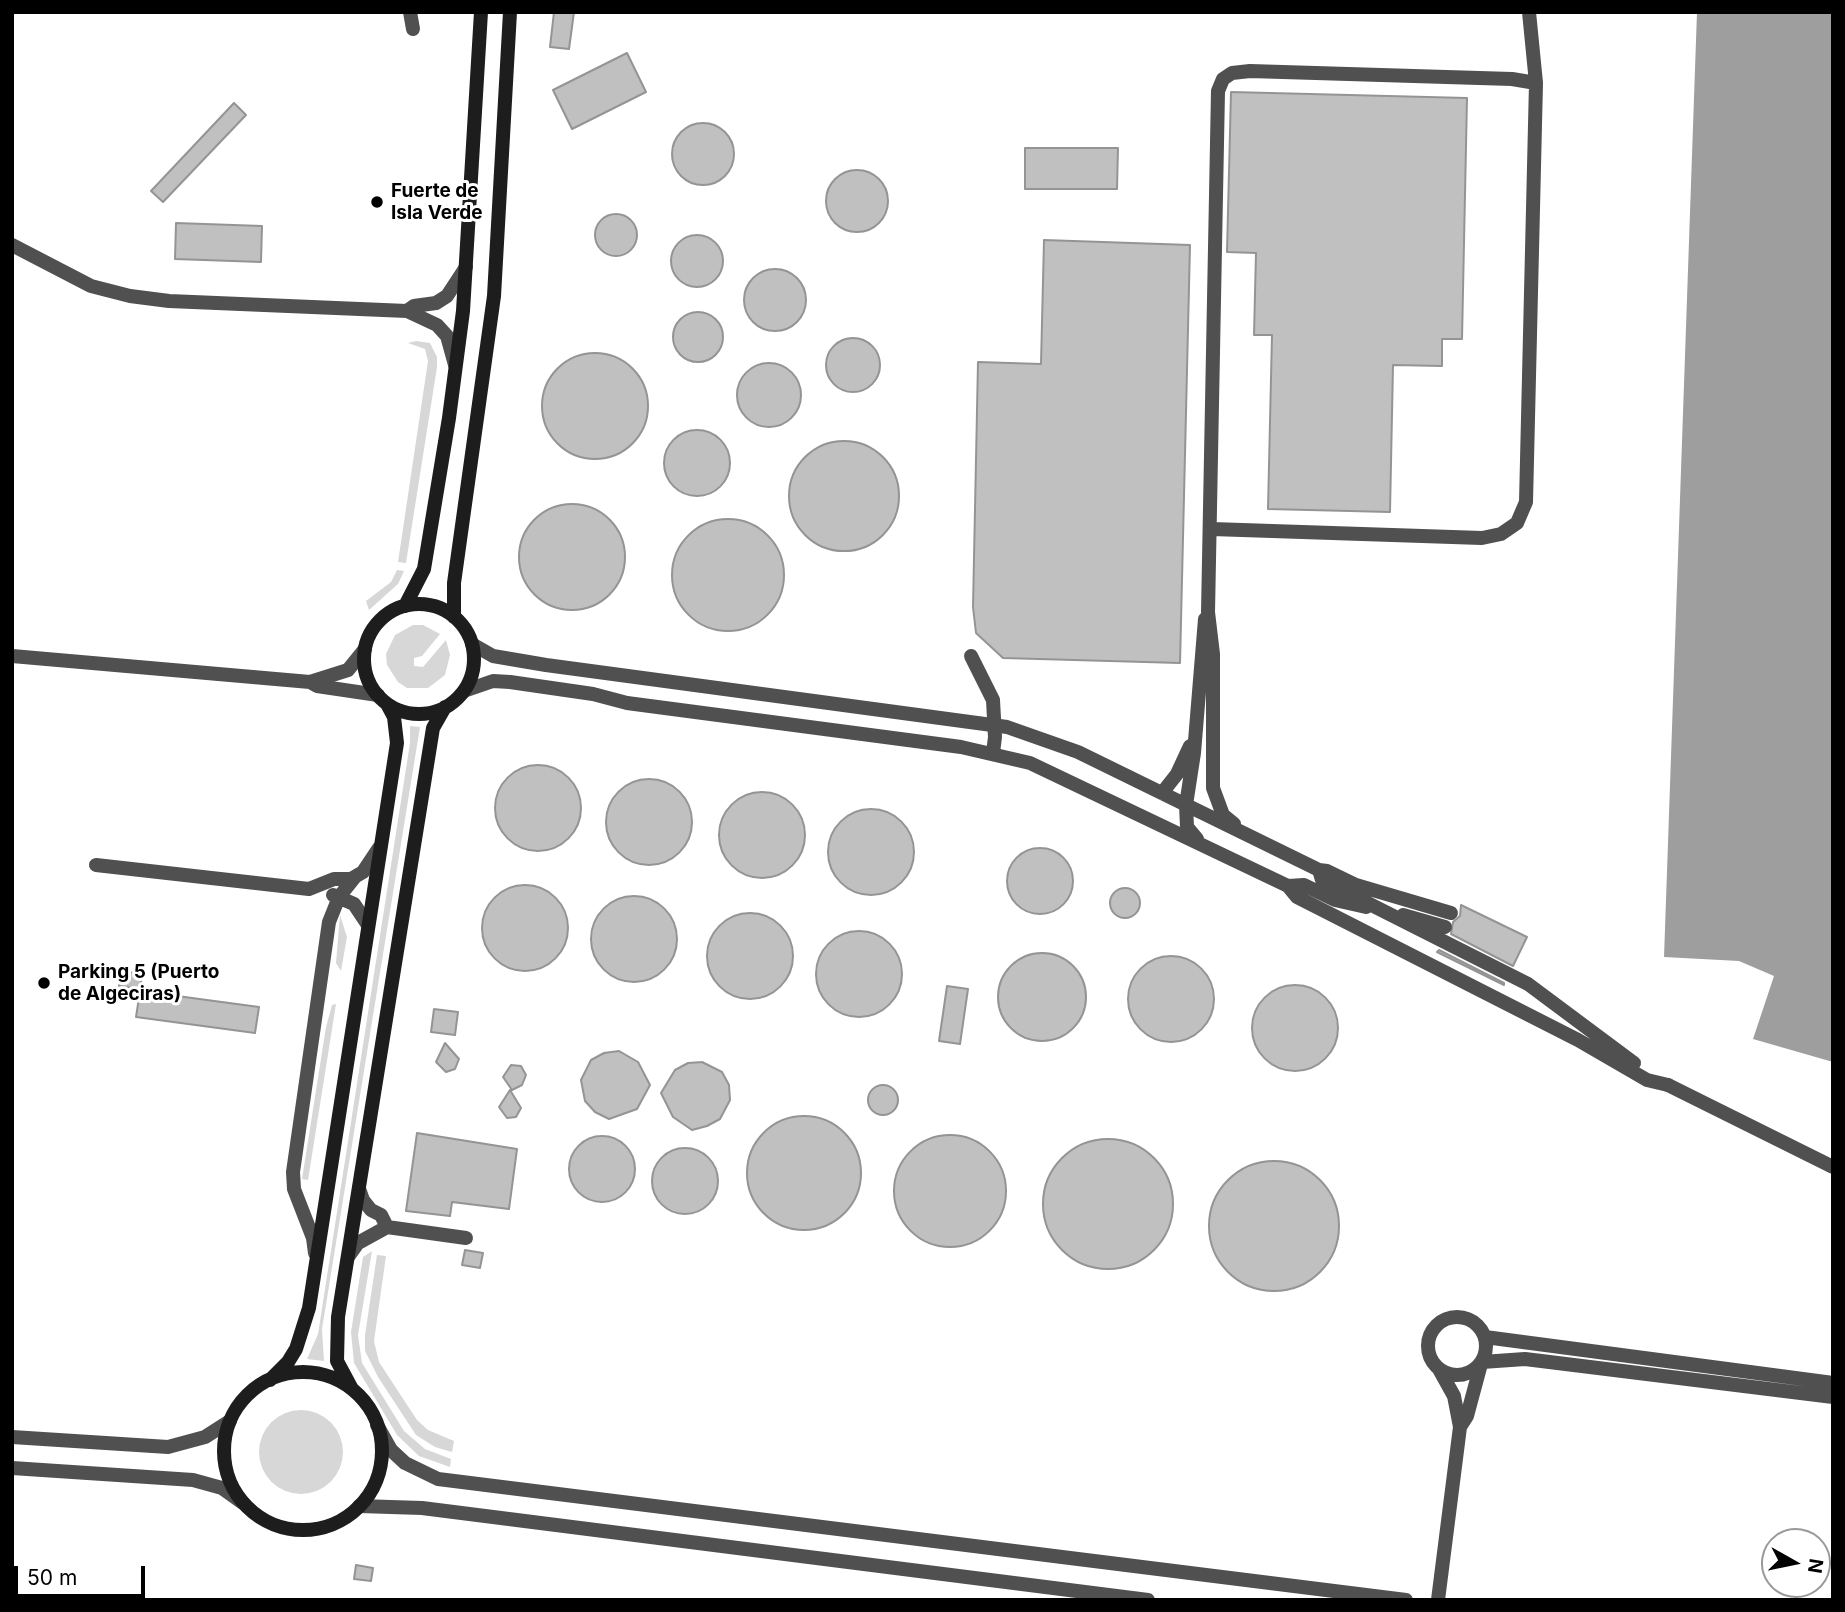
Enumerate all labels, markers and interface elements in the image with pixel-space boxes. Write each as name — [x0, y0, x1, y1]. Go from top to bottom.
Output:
place label: Fuerte de Isla Verde — [391, 180, 483, 224]
marker: Fuerte de Isla Verde — [369, 194, 385, 210]
place label: Parking 5 (Puerto de Algeciras) — [58, 961, 219, 1005]
marker: Parking 5 (Puerto de Algeciras) — [36, 975, 52, 991]
north arrow — [1761, 1528, 1831, 1598]
scale bar — [18, 1552, 149, 1596]
text: N — [1803, 1557, 1828, 1575]
text: 50 m — [27, 1565, 77, 1590]

